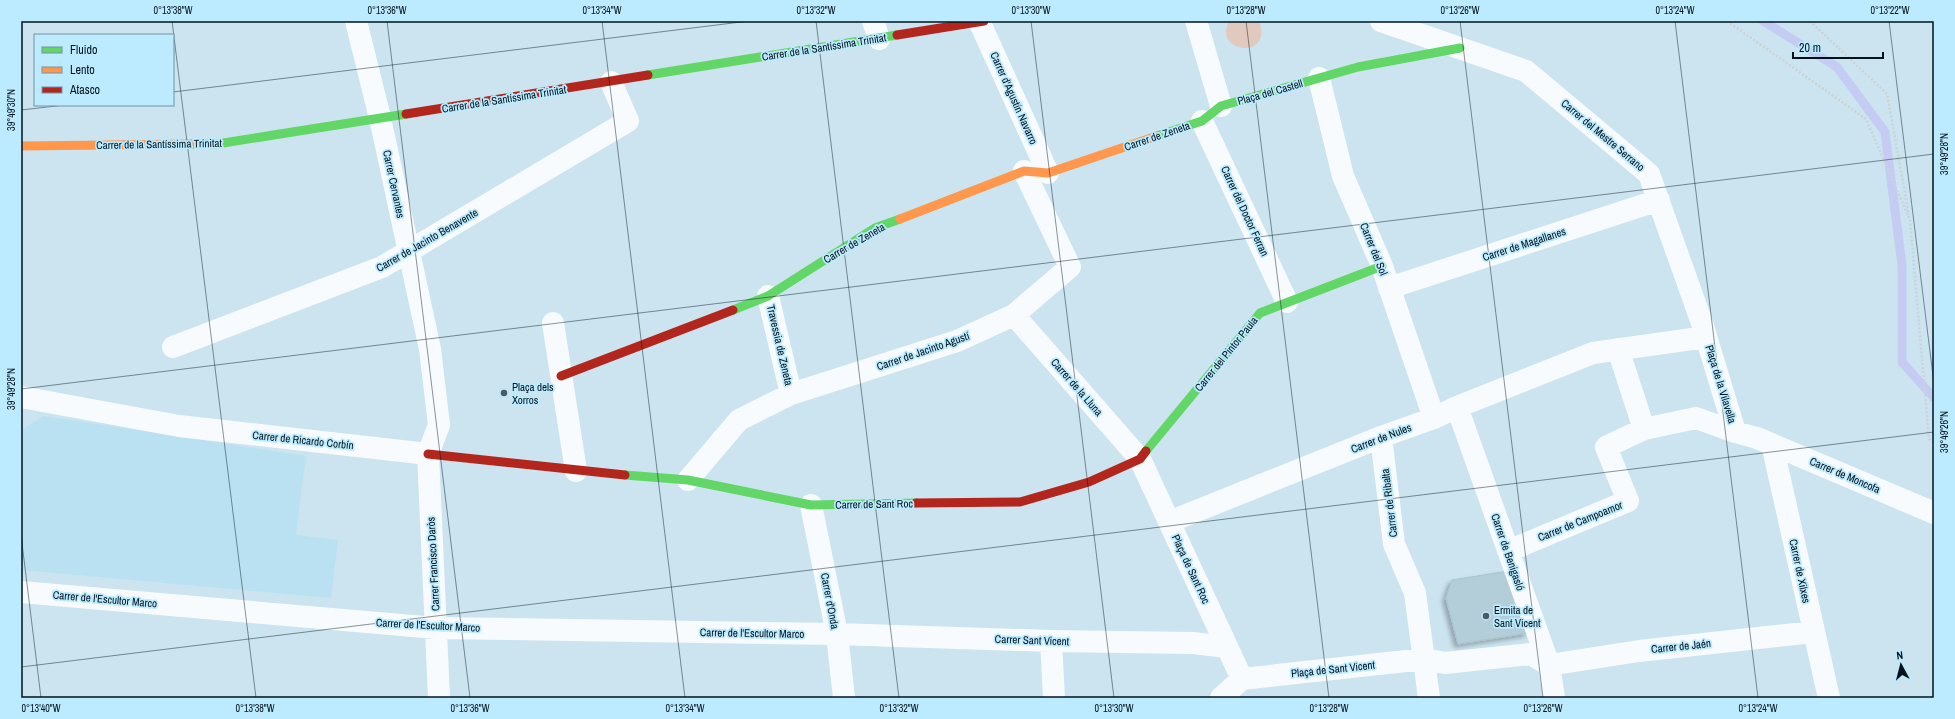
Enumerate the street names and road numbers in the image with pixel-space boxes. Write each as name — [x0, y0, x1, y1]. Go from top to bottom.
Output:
street label: Carrer de la Santíssima Trinitat — [761, 30, 888, 64]
street label: Carrer d'Agustín Navarro — [987, 49, 1041, 147]
street label: Plaça del Castell — [1236, 76, 1304, 108]
street label: Carrer de la Santíssima Trinitat — [441, 82, 568, 116]
street label: Carrer del Mestre Serrano — [1558, 96, 1648, 174]
street label: Carrer de Zeneta — [1122, 118, 1192, 154]
street label: Carrer de la Santíssima Trinitat — [96, 136, 223, 152]
street label: Carrer Cervantes — [380, 149, 408, 220]
street label: Carrer del Doctor Ferran — [1218, 164, 1272, 258]
street label: Carrer de Jacinto Benavente — [374, 205, 480, 275]
street label: Carrer de Zeneta — [821, 220, 887, 266]
street label: Carrer del Sol — [1357, 221, 1391, 277]
street label: Carrer de Magallanes — [1481, 224, 1568, 264]
street label: Travessia de Zeneta — [764, 303, 796, 387]
street label: Carrer del Pintor Paula — [1192, 314, 1260, 394]
street label: Carrer de Jacinto Agustí — [875, 328, 972, 373]
street label: Plaça de la Vilavella — [1702, 343, 1740, 425]
street label: Carrer de la Lluna — [1048, 355, 1106, 419]
street label: Carrer de Nules — [1349, 420, 1414, 456]
street label: Carrer de Ricardo Corbín — [252, 428, 354, 452]
street label: Carrer de Moncofa — [1808, 454, 1882, 496]
street label: Carrer de Ribalta — [1378, 468, 1400, 538]
street label: Carrer de Sant Roc — [835, 496, 913, 512]
street label: Carrer de Campoamor — [1536, 498, 1624, 544]
street label: Carrer de Benigasló — [1488, 512, 1528, 592]
street label: Carrer Francisco Daròs — [424, 516, 442, 611]
street label: Plaça de Sant Roc — [1169, 532, 1213, 606]
street label: Carrer de Xilxes — [1786, 538, 1814, 605]
street label: Carrer d'Onda — [818, 572, 842, 630]
street label: Carrer de l'Escultor Marco — [52, 587, 158, 611]
street label: Carrer de l'Escultor Marco — [375, 615, 481, 635]
street label: Carrer de l'Escultor Marco — [700, 625, 804, 641]
street label: Carrer Sant Vicent — [995, 632, 1070, 648]
street label: Carrer de Jaén — [1650, 636, 1712, 656]
street label: Plaça de Sant Vicent — [1290, 658, 1376, 680]

